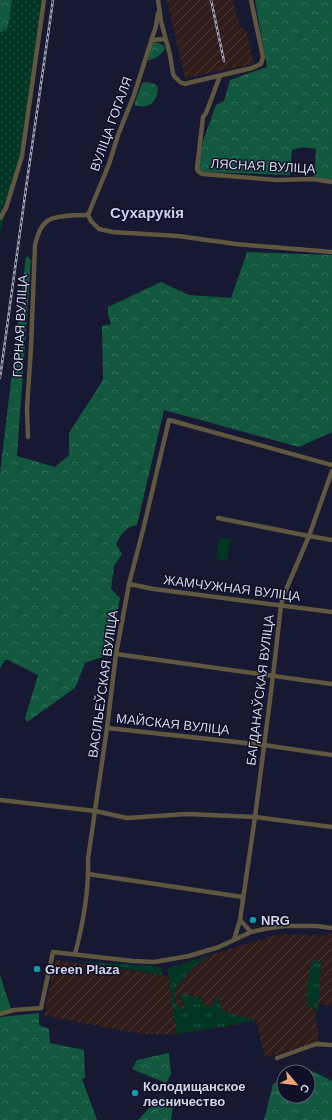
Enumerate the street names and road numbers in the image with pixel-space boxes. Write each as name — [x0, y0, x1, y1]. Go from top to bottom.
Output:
street label: ВУЛІЦА ГОГАЛЯ — [87, 75, 135, 173]
street label: ЛЯСНАЯ ВУЛІЦА — [210, 156, 316, 176]
street label: ГОРНАЯ ВУЛІЦА — [10, 274, 30, 378]
street label: ЖАМЧУЖНАЯ ВУЛІЦА — [163, 572, 302, 604]
street label: ВАСІЛЬЕЎСКАЯ ВУЛІЦА — [85, 609, 121, 759]
street label: БАГДАНАЎСКАЯ ВУЛІЦА — [243, 613, 277, 766]
street label: МАЙСКАЯ ВУЛІЦА — [116, 711, 231, 737]

